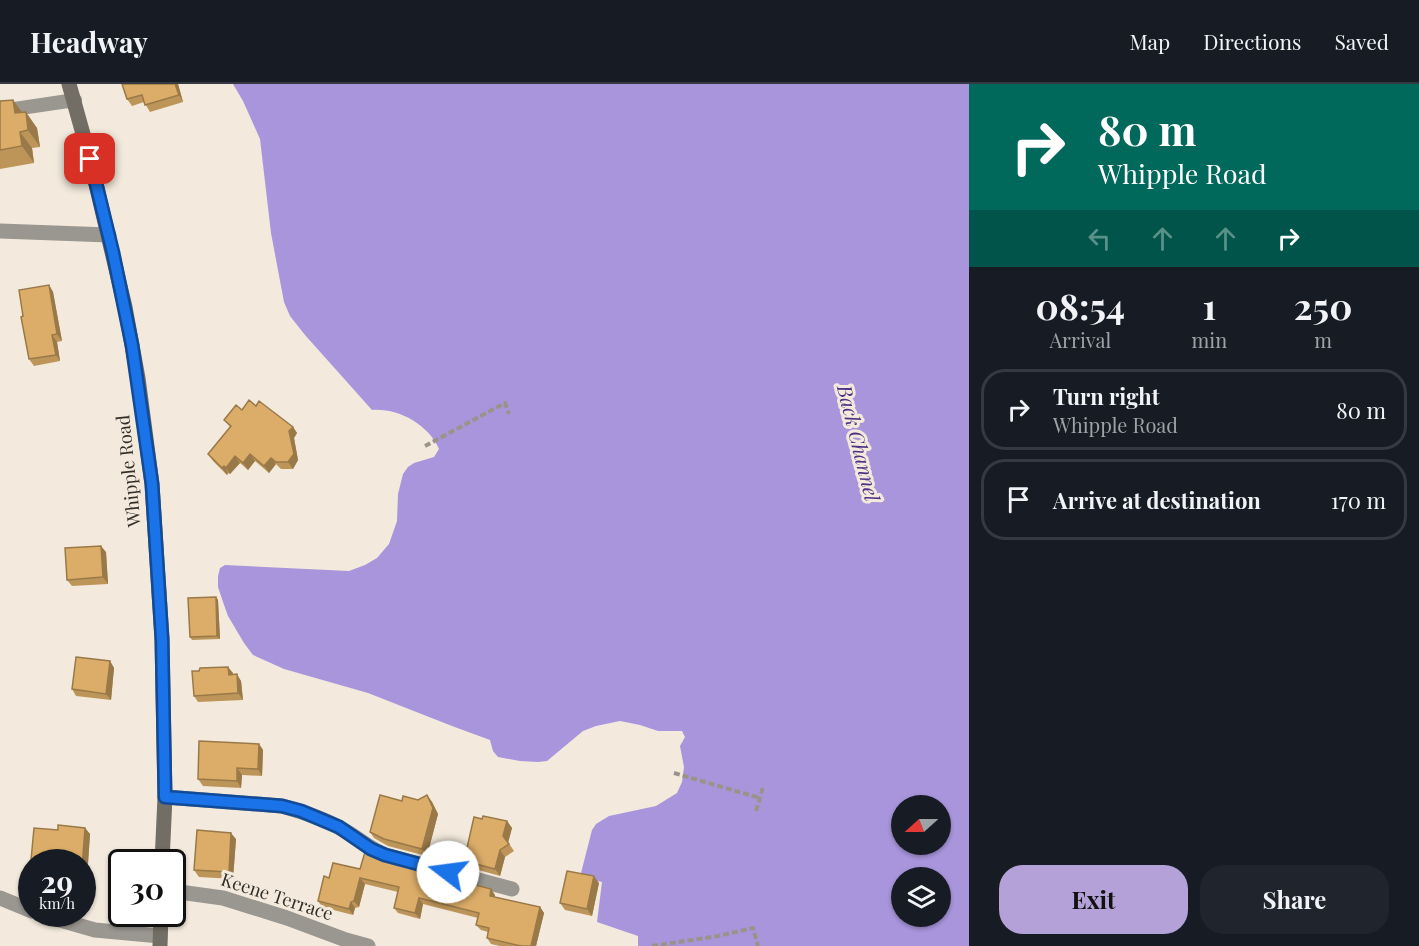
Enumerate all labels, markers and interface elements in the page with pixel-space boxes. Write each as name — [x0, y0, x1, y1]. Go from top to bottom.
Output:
text: Headway — [30, 23, 148, 60]
text: Map — [1129, 27, 1170, 55]
text: Directions — [1203, 27, 1301, 55]
text: Saved — [1334, 27, 1389, 55]
text: 80 m — [1098, 101, 1196, 157]
icon: right — [999, 108, 1077, 186]
pin — [64, 133, 115, 184]
icon: arrive — [73, 142, 106, 175]
text: Whipple Road — [1098, 155, 1267, 191]
icon: left — [1083, 222, 1116, 255]
icon: ahead — [1146, 222, 1179, 255]
icon: ahead — [1209, 222, 1242, 255]
icon: right — [1272, 222, 1305, 255]
text: 08:54 — [1036, 281, 1125, 329]
text: 1 — [1202, 281, 1216, 329]
text: 250 — [1294, 281, 1352, 329]
text: Arrival — [1050, 326, 1111, 353]
text: min — [1192, 326, 1227, 353]
text: m — [1314, 326, 1332, 353]
water label: Back Channel — [832, 381, 887, 505]
text: Turn right — [1053, 381, 1159, 411]
icon: right — [1002, 393, 1035, 426]
text: 80 m — [1336, 395, 1386, 425]
text: Whipple Road — [1053, 411, 1178, 438]
street label: Whipple Road — [110, 413, 146, 529]
icon: arrive — [1002, 483, 1035, 516]
text: Arrive at destination — [1053, 485, 1261, 515]
text: 170 m — [1331, 485, 1386, 515]
north arrow — [891, 795, 951, 855]
map controls — [891, 795, 951, 927]
position arrow — [416, 840, 480, 904]
speed limit sign: 30 — [108, 849, 186, 927]
text: 29 — [41, 861, 73, 901]
button: Exit — [999, 865, 1188, 934]
button: Share — [1200, 865, 1389, 934]
street label: Keene Terrace — [218, 867, 336, 925]
button: layers — [891, 867, 951, 927]
text: km/h — [39, 893, 75, 913]

